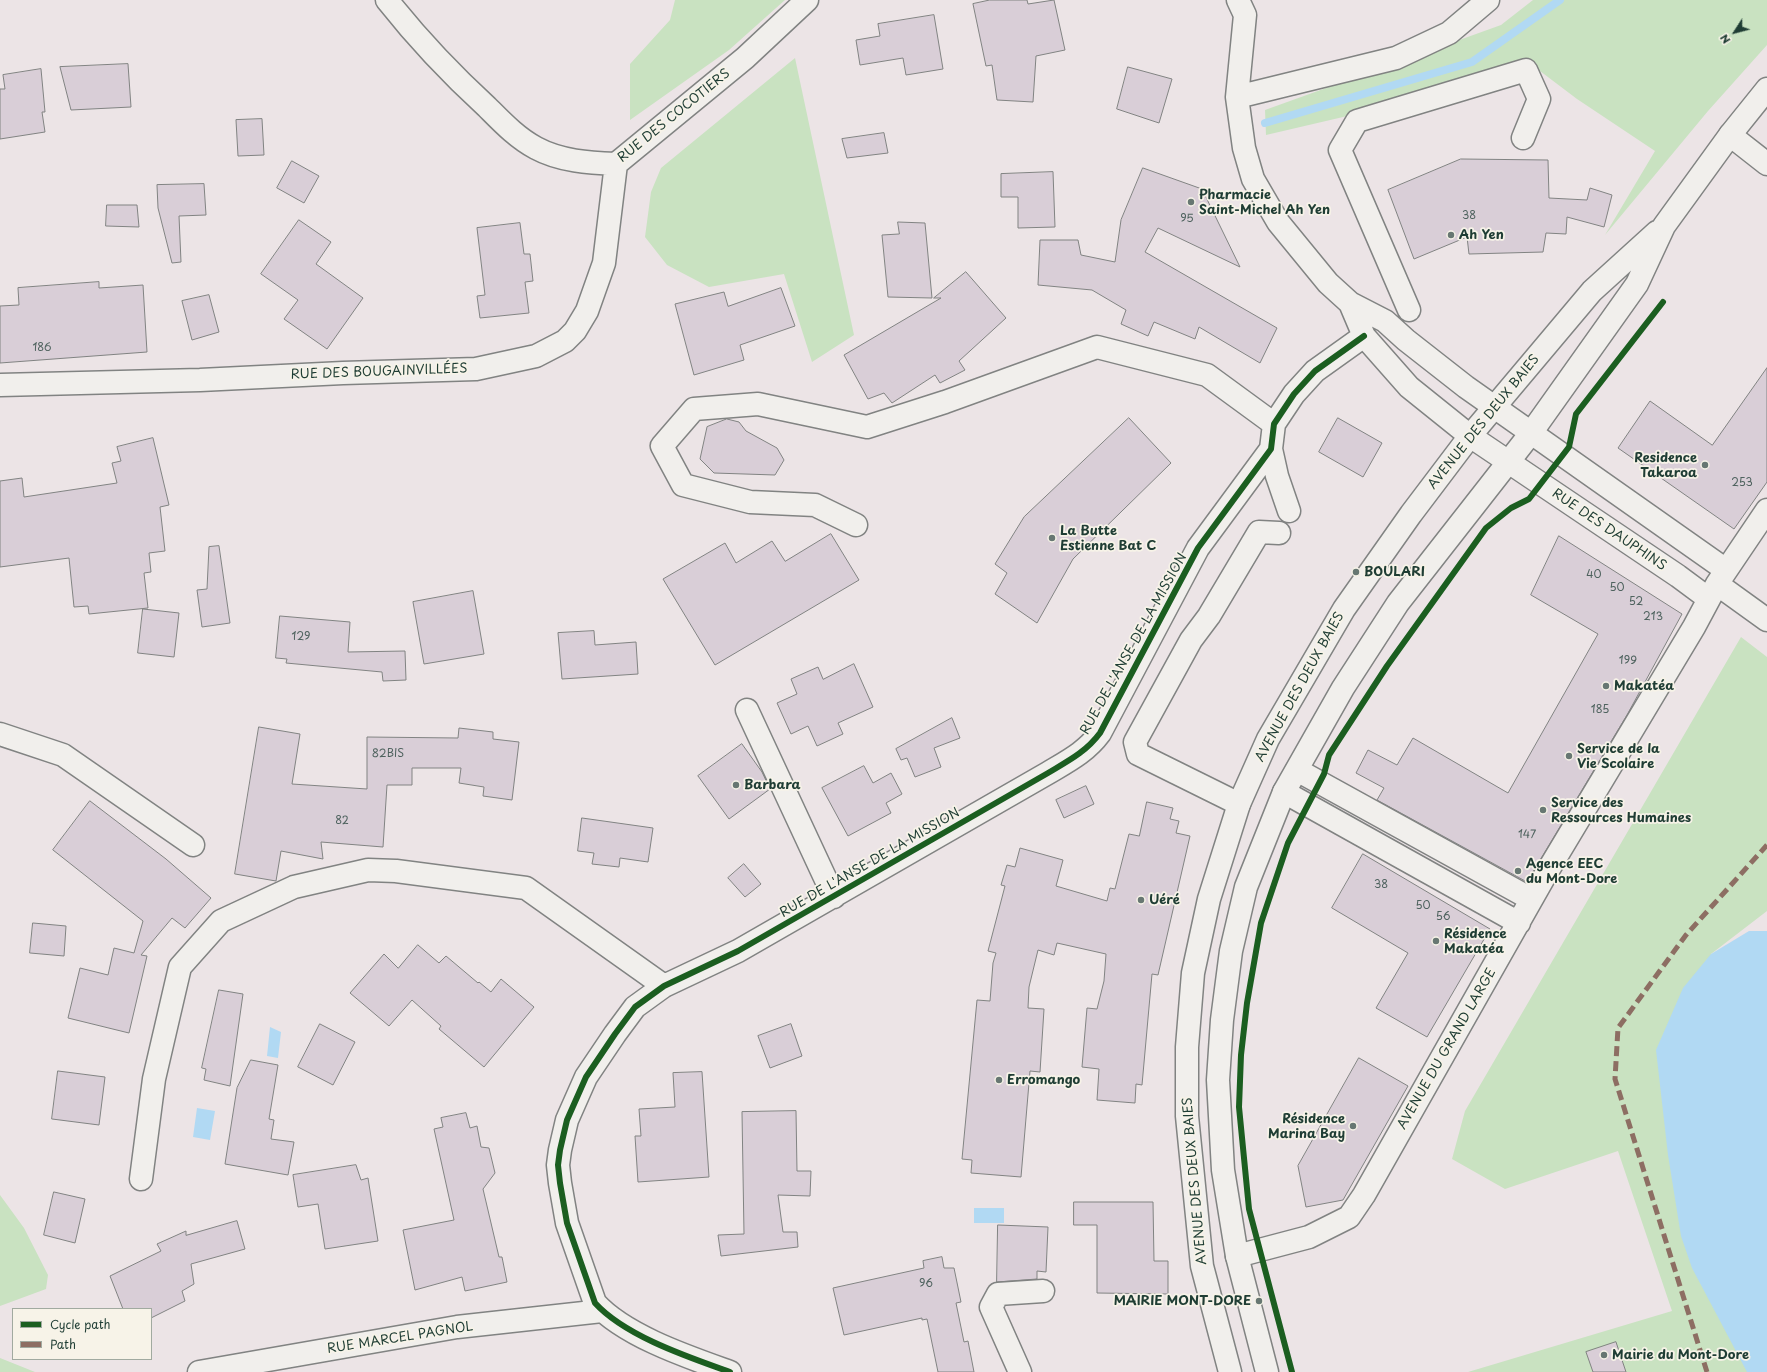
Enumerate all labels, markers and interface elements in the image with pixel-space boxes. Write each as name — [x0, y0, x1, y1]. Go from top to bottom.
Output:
north arrow — [1715, 12, 1755, 52]
text: N — [1715, 31, 1734, 48]
street label: RUE DES COCOTIERS — [615, 66, 733, 166]
place label: Pharmacie Saint-Michel Ah Yen — [1199, 187, 1330, 218]
marker: Pharmacie Saint-Michel Ah Yen — [1186, 197, 1196, 207]
house number: 38 — [1462, 209, 1476, 223]
house number: 95 — [1180, 212, 1194, 226]
place label: Ah Yen — [1459, 227, 1504, 243]
marker: Ah Yen — [1446, 230, 1456, 240]
house number: 186 — [32, 341, 52, 355]
street label: AVENUE DES DEUX BAIES — [1425, 352, 1543, 492]
street label: RUE DES BOUGAINVILLÉES — [290, 361, 468, 383]
place label: Residence Takaroa — [1634, 450, 1697, 481]
marker: Residence Takaroa — [1700, 460, 1710, 470]
house number: 253 — [1731, 476, 1753, 490]
street label: RUE DES DAUPHINS — [1549, 486, 1669, 574]
place label: La Butte Estienne Bat C — [1060, 523, 1156, 554]
marker: La Butte Estienne Bat C — [1047, 533, 1057, 543]
street label: RUE DE L'ANSE DE LA MISSION — [1077, 550, 1191, 738]
place label: BOULARI — [1364, 564, 1425, 580]
marker: BOULARI — [1351, 567, 1361, 577]
house number: 40 — [1586, 568, 1602, 582]
house number: 50 — [1609, 581, 1625, 595]
house number: 52 — [1629, 595, 1643, 609]
street label: AVENUE DES DEUX BAIES — [1252, 610, 1348, 764]
house number: 213 — [1643, 610, 1663, 624]
house number: 129 — [292, 630, 310, 644]
house number: 199 — [1619, 654, 1637, 668]
place label: Makatéa — [1614, 678, 1674, 694]
marker: Makatéa — [1601, 681, 1611, 691]
house number: 185 — [1591, 703, 1609, 717]
place label: Service de la Vie Scolaire — [1577, 741, 1660, 772]
house number: 82BIS — [372, 747, 404, 761]
marker: Service de la Vie Scolaire — [1564, 751, 1574, 761]
place label: Barbara — [744, 777, 801, 793]
marker: Barbara — [731, 780, 741, 790]
place label: Service des Ressources Humaines — [1551, 795, 1691, 826]
street label: RUE DE L'ANSE DE LA MISSION — [777, 805, 963, 921]
marker: Service des Ressources Humaines — [1538, 805, 1548, 815]
house number: 82 — [335, 814, 349, 828]
house number: 147 — [1518, 828, 1536, 842]
place label: Agence EEC du Mont-Dore — [1526, 856, 1617, 887]
marker: Agence EEC du Mont-Dore — [1513, 866, 1523, 876]
house number: 38 — [1374, 878, 1388, 892]
place label: Uéré — [1149, 892, 1180, 908]
marker: Uéré — [1136, 895, 1146, 905]
house number: 50 — [1415, 899, 1431, 913]
house number: 56 — [1436, 910, 1450, 924]
place label: Résidence Makatéa — [1444, 926, 1507, 957]
marker: Résidence Makatéa — [1431, 936, 1441, 946]
street label: AVENUE DU GRAND LARGE — [1394, 966, 1500, 1132]
place label: Erromango — [1007, 1072, 1080, 1088]
marker: Erromango — [994, 1075, 1004, 1085]
street label: AVENUE DES DEUX BAIES — [1180, 1096, 1210, 1266]
place label: Résidence Marina Bay — [1268, 1111, 1345, 1142]
marker: Résidence Marina Bay — [1348, 1121, 1358, 1131]
house number: 96 — [919, 1277, 933, 1291]
place label: MAIRIE MONT-DORE — [1114, 1293, 1251, 1309]
marker: MAIRIE MONT-DORE — [1254, 1296, 1264, 1306]
legend — [12, 1308, 152, 1360]
text: Cycle path — [50, 1315, 111, 1333]
street label: RUE MARCEL PAGNOL — [326, 1319, 474, 1357]
text: Path — [50, 1335, 76, 1353]
place label: Mairie du Mont-Dore — [1612, 1347, 1749, 1363]
marker: Mairie du Mont-Dore — [1599, 1350, 1609, 1360]

